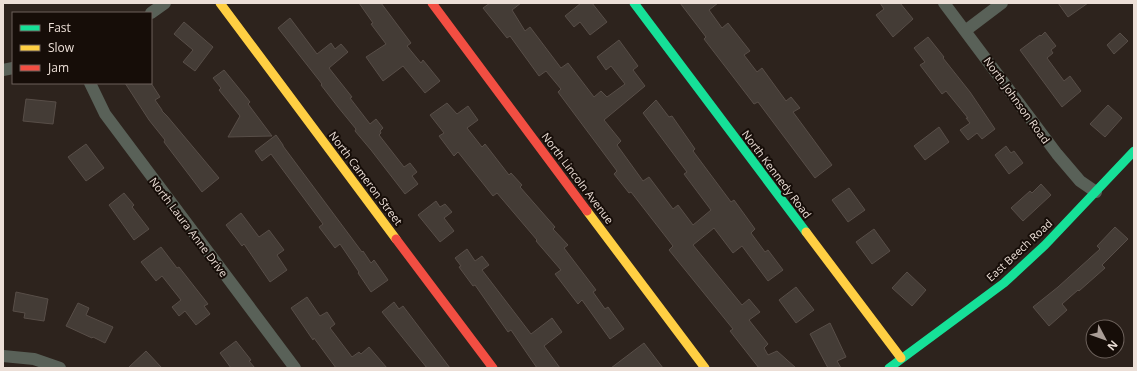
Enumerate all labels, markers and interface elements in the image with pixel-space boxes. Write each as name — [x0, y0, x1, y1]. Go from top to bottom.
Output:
legend — [12, 12, 152, 84]
text: Fast — [48, 19, 71, 36]
text: Slow — [48, 39, 75, 56]
street label: North Johnson Road — [980, 54, 1054, 146]
text: Jam — [47, 59, 69, 76]
street label: North Kennedy Road — [739, 127, 815, 221]
street label: North Cameron Street — [326, 128, 406, 228]
street label: North Lincoln Avenue — [539, 129, 617, 227]
street label: North Laura Anne Drive — [146, 174, 232, 280]
street label: East Beech Road — [983, 216, 1055, 284]
north arrow — [1085, 319, 1125, 359]
text: N — [1104, 338, 1122, 354]

